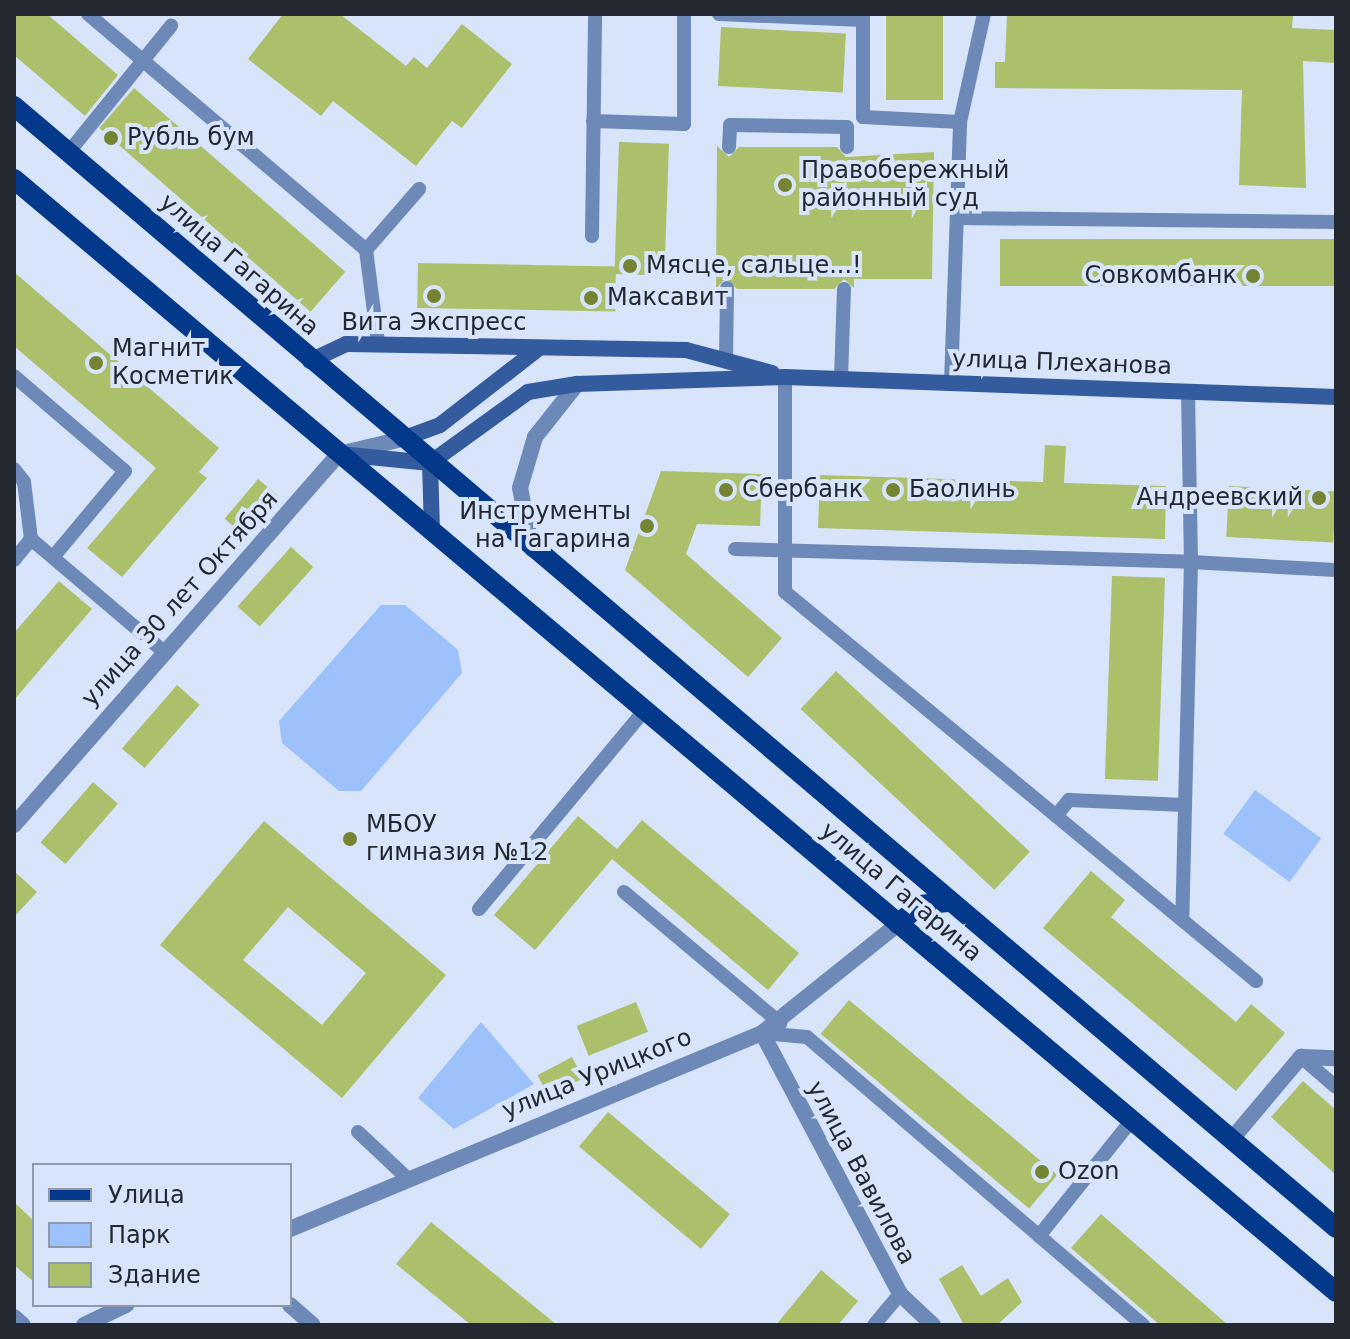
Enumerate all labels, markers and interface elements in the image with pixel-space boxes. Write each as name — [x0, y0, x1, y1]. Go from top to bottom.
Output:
place label: Рубль бум — [127, 124, 255, 152]
marker: Рубль бум — [102, 129, 120, 147]
place label: Правобережный районный суд — [801, 157, 1009, 213]
marker: Правобережный районный суд — [776, 176, 794, 194]
street label: улица Гагарина — [153, 188, 325, 342]
place label: Мясце, сальце...! — [646, 252, 862, 280]
marker: Мясце, сальце...! — [621, 257, 639, 275]
place label: Совкомбанк — [1084, 262, 1237, 290]
marker: Совкомбанк — [1244, 267, 1262, 285]
place label: Максавит — [607, 284, 729, 312]
marker: Вита Экспресс — [425, 287, 443, 305]
marker: Максавит — [582, 289, 600, 307]
place label: Вита Экспресс — [342, 309, 526, 337]
place label: Магнит Косметик — [112, 335, 234, 391]
street label: улица Плеханова — [952, 345, 1172, 381]
marker: Магнит Косметик — [87, 354, 105, 372]
place label: Сбербанк — [742, 476, 863, 504]
place label: Баолинь — [909, 476, 1016, 504]
marker: Сбербанк — [717, 481, 735, 499]
marker: Баолинь — [884, 481, 902, 499]
place label: Андреевский — [1136, 484, 1303, 512]
street label: улица 30 лет Октября — [76, 485, 284, 713]
marker: Андреевский — [1310, 489, 1328, 507]
place label: Инструменты на Гагарина — [459, 498, 631, 554]
marker: Инструменты на Гагарина — [638, 517, 656, 535]
place label: МБОУ гимназия №12 — [366, 811, 549, 867]
street label: улица Гагарина — [814, 816, 988, 968]
marker: МБОУ гимназия №12 — [341, 830, 359, 848]
street label: улица Урицкого — [498, 1023, 696, 1125]
street label: улица Вавилова — [800, 1076, 922, 1270]
place label: Ozon — [1058, 1158, 1119, 1186]
legend — [32, 1163, 292, 1307]
marker: Ozon — [1033, 1163, 1051, 1181]
text: Улица — [108, 1181, 185, 1209]
text: Парк — [108, 1221, 170, 1249]
text: Здание — [108, 1261, 201, 1289]

